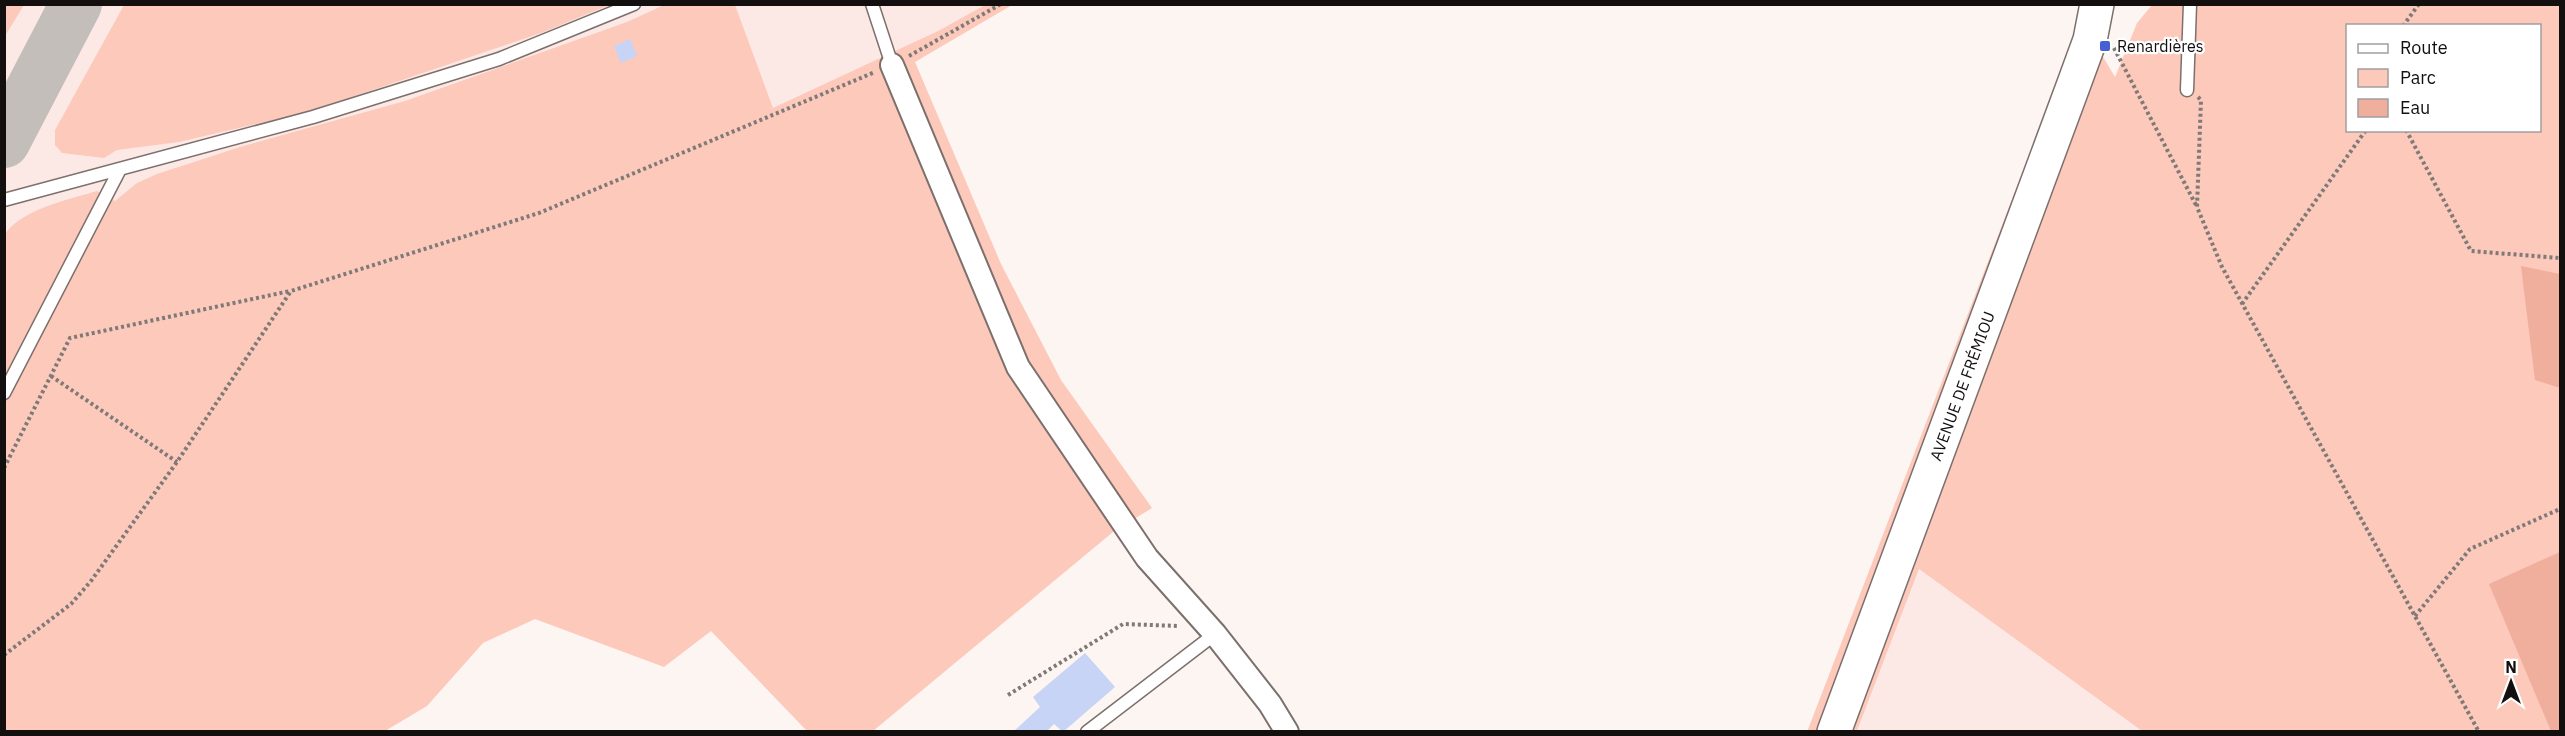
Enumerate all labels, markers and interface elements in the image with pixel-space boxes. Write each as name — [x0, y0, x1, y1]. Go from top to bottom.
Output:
legend — [2346, 24, 2541, 132]
place label: Renardières — [2117, 36, 2204, 56]
text: Route — [2400, 36, 2448, 59]
marker: Renardières — [2098, 39, 2112, 53]
text: Parc — [2400, 66, 2436, 89]
text: Eau — [2400, 96, 2430, 119]
street label: AVENUE DE FRÉMIOU — [1925, 308, 1999, 463]
north arrow — [2481, 652, 2541, 712]
text: N — [2505, 657, 2517, 677]

